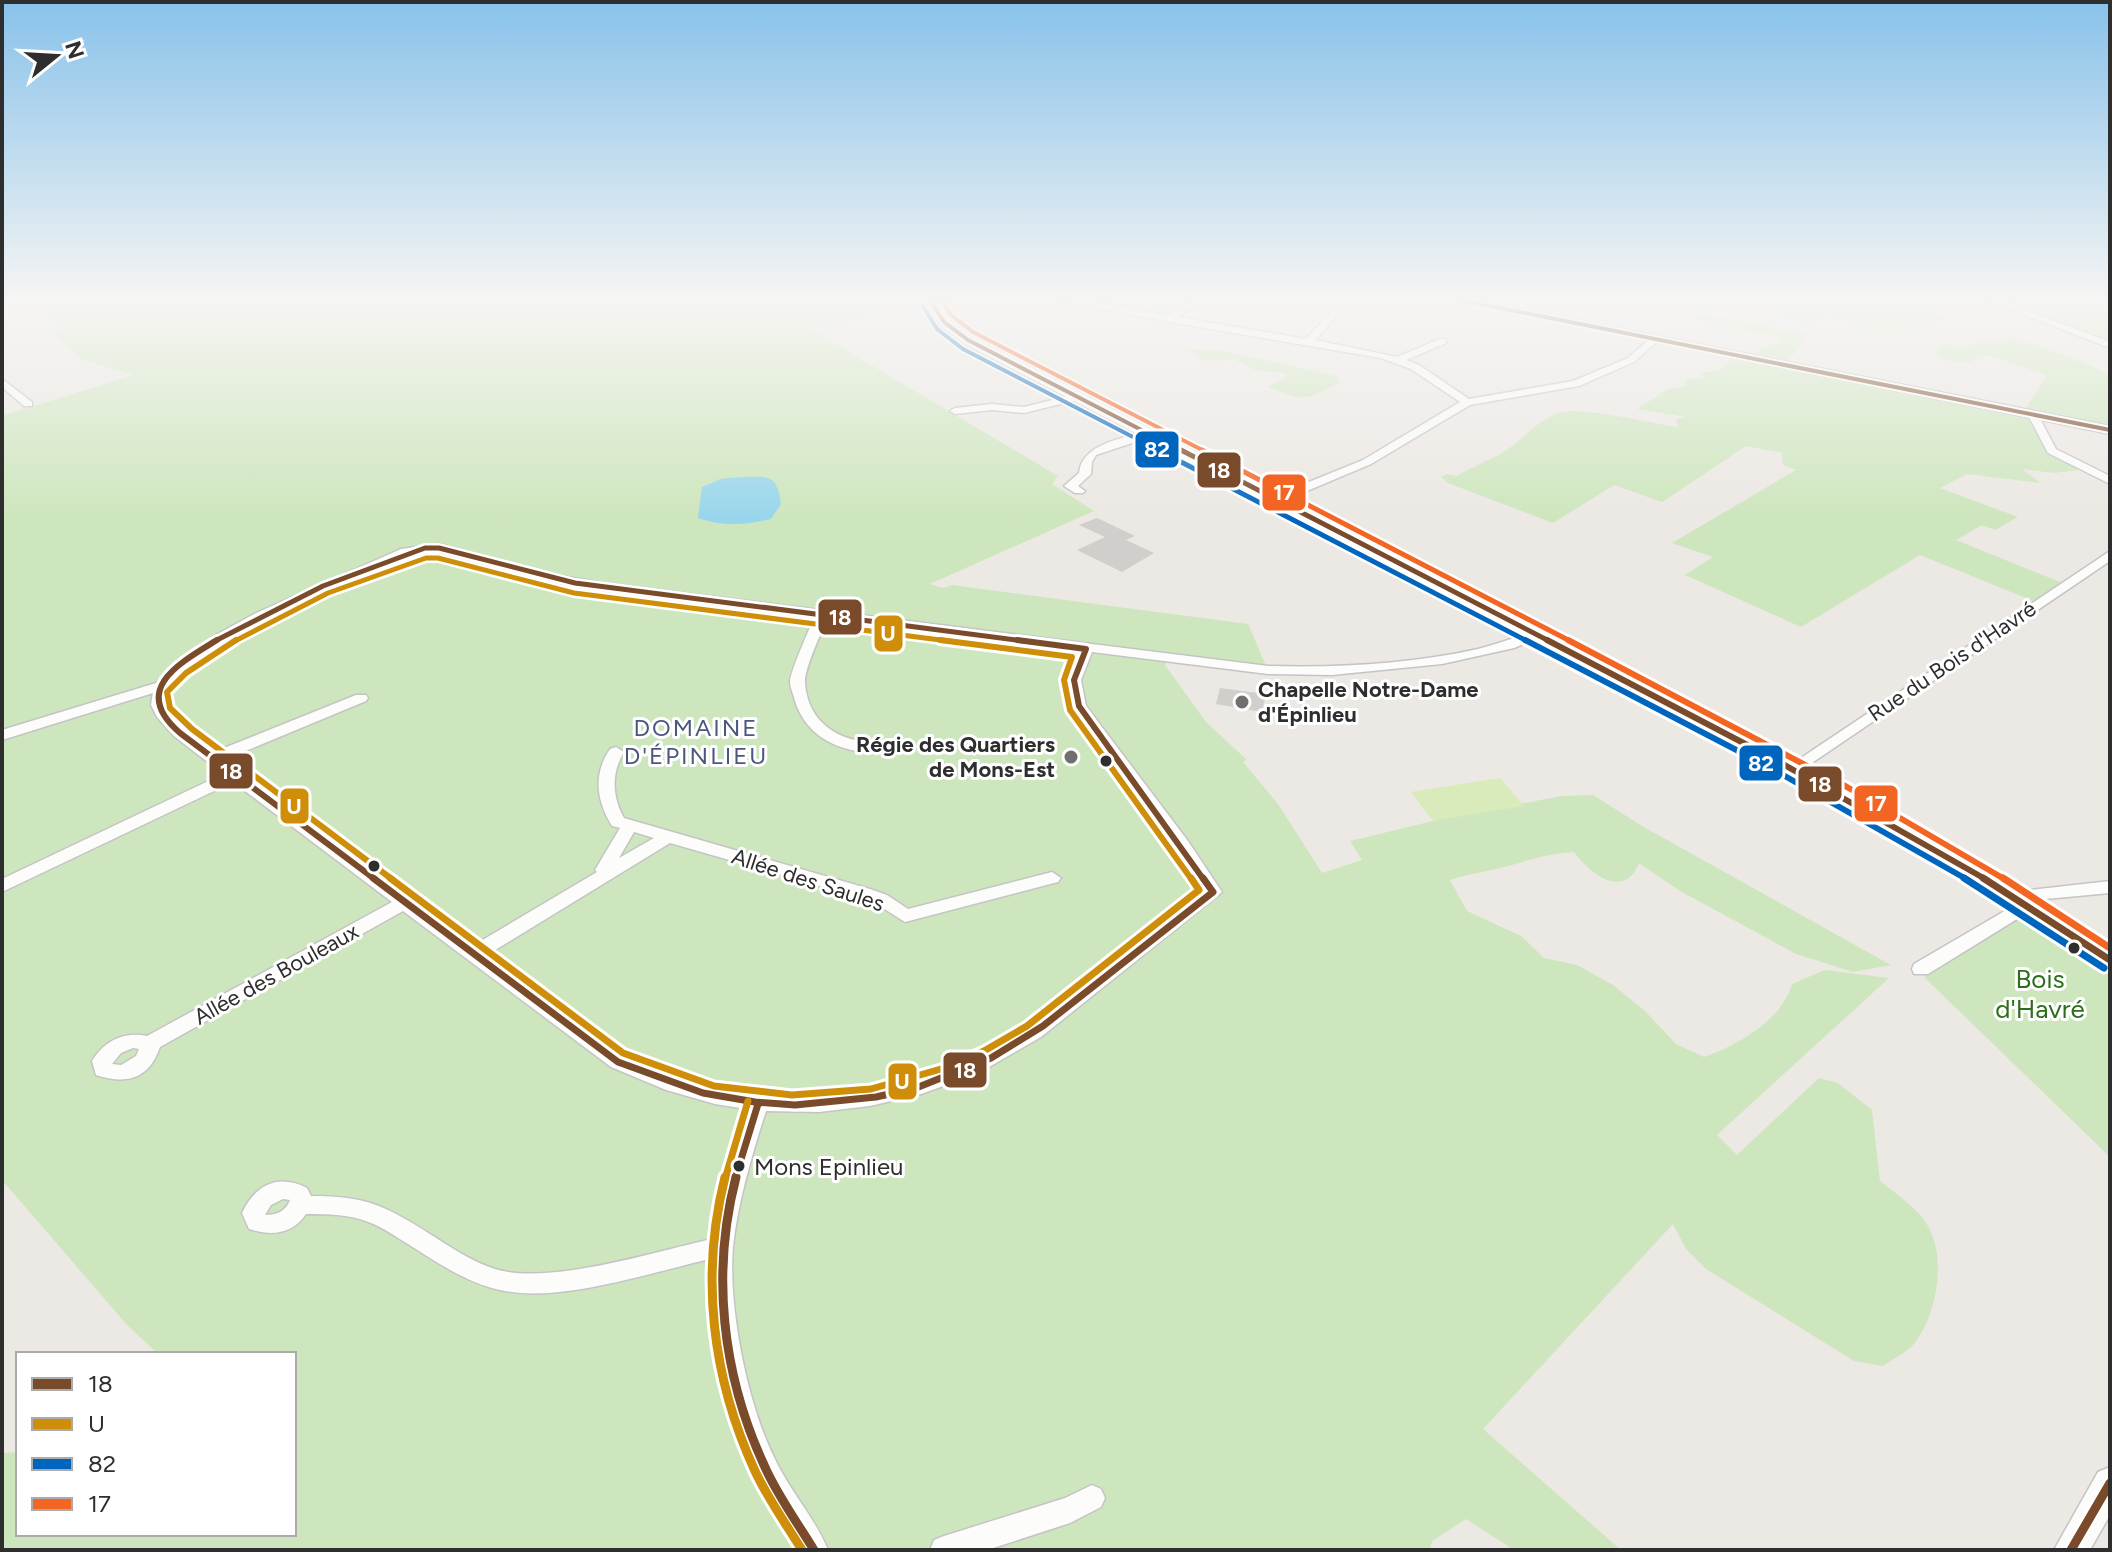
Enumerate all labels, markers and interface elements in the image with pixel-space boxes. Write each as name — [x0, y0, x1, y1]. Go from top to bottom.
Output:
north arrow — [16, 16, 96, 96]
text: N — [59, 38, 90, 62]
line badge: 82 — [1134, 430, 1180, 469]
text: 82 — [1144, 436, 1170, 463]
line badge: 18 — [1196, 451, 1242, 489]
text: 18 — [1208, 457, 1230, 484]
line badge: 17 — [1261, 473, 1307, 512]
text: 17 — [1273, 479, 1295, 506]
street label: Rue du Bois d'Havré — [1863, 595, 2041, 727]
line badge: 18 — [817, 598, 863, 636]
text: 18 — [829, 604, 851, 631]
line badge: U — [873, 614, 904, 653]
text: U — [880, 620, 896, 647]
place label: Chapelle Notre-Dame d'Épinlieu — [1258, 676, 1479, 728]
marker: Chapelle Notre-Dame d'Épinlieu — [1233, 693, 1251, 711]
district label: DOMAINE D'ÉPINLIEU — [624, 713, 768, 770]
place label: Régie des Quartiers de Mons-Est — [856, 731, 1055, 783]
line badge: 82 — [1738, 744, 1784, 782]
marker: Régie des Quartiers de Mons-Est — [1062, 748, 1080, 766]
text: 82 — [1748, 750, 1774, 777]
line badge: 18 — [208, 752, 254, 790]
unlabelled marker — [1098, 753, 1114, 769]
text: 18 — [220, 758, 242, 785]
line badge: 18 — [1797, 765, 1843, 803]
text: 18 — [1809, 771, 1831, 798]
line badge: 17 — [1853, 784, 1899, 823]
line badge: U — [279, 787, 310, 825]
text: 17 — [1865, 790, 1887, 817]
text: U — [286, 793, 302, 820]
street label: Allée des Saules — [728, 843, 888, 917]
unlabelled marker — [366, 858, 382, 874]
street label: Allée des Bouleaux — [189, 917, 363, 1030]
unlabelled marker — [2066, 940, 2082, 956]
park label: Bois d'Havré — [1995, 963, 2085, 1025]
line badge: 18 — [942, 1051, 988, 1089]
text: 18 — [954, 1057, 976, 1084]
line badge: U — [887, 1062, 918, 1101]
text: U — [894, 1068, 910, 1095]
place label: Mons Epinlieu — [754, 1152, 903, 1181]
marker: Mons Epinlieu — [731, 1158, 747, 1174]
legend — [16, 1352, 296, 1536]
text: 18 — [88, 1369, 113, 1398]
text: U — [88, 1409, 105, 1438]
text: 82 — [88, 1449, 116, 1478]
text: 17 — [88, 1489, 111, 1518]

